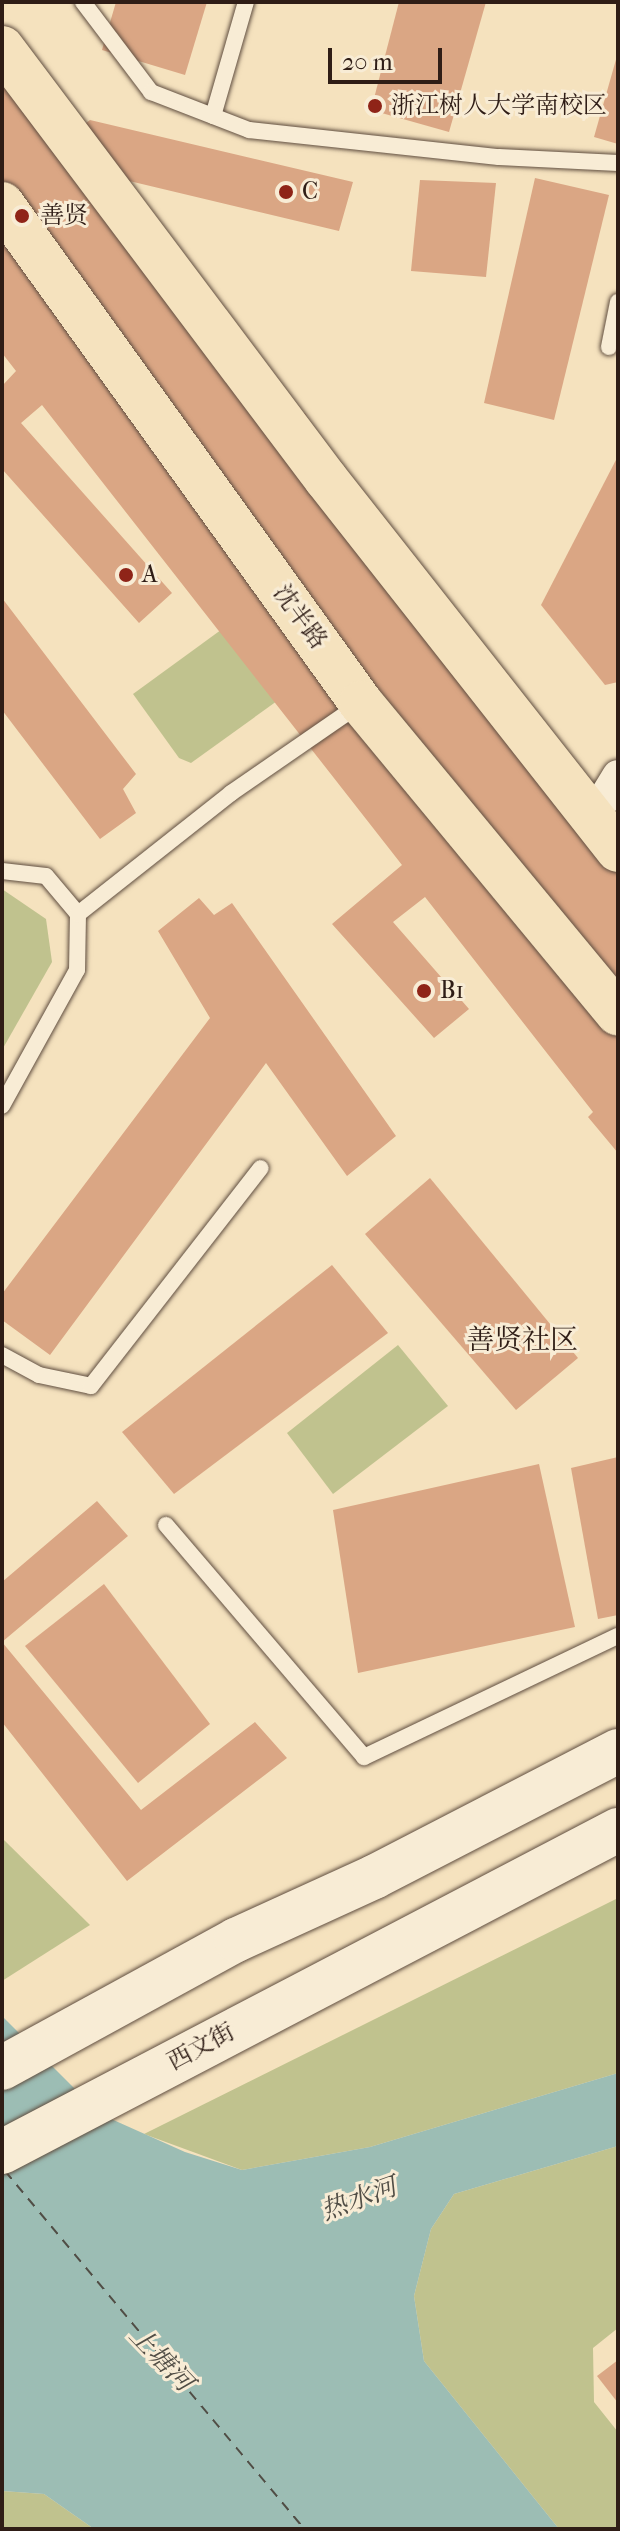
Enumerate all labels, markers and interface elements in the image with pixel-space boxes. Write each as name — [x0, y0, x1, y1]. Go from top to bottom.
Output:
scale bar — [332, 32, 446, 82]
text: 20 m — [342, 48, 393, 76]
place label: 浙江树人大学南校区 — [391, 92, 607, 120]
marker: 浙江树人大学南校区 — [366, 97, 384, 115]
place label: C — [302, 178, 318, 206]
marker: C — [277, 183, 295, 201]
place label: 善贤 — [40, 202, 88, 230]
marker: 善贤 — [11, 205, 33, 227]
place label: A — [142, 561, 158, 589]
marker: A — [117, 566, 135, 584]
street label: 沈半路 — [267, 579, 333, 655]
place label: B1 — [440, 977, 464, 1005]
marker: B1 — [415, 982, 433, 1000]
district label: 善贤社区 — [466, 1323, 578, 1357]
street label: 西文街 — [162, 2017, 240, 2077]
water label: 热水河 — [317, 2171, 401, 2227]
water label: 上塘河 — [123, 2320, 199, 2398]

